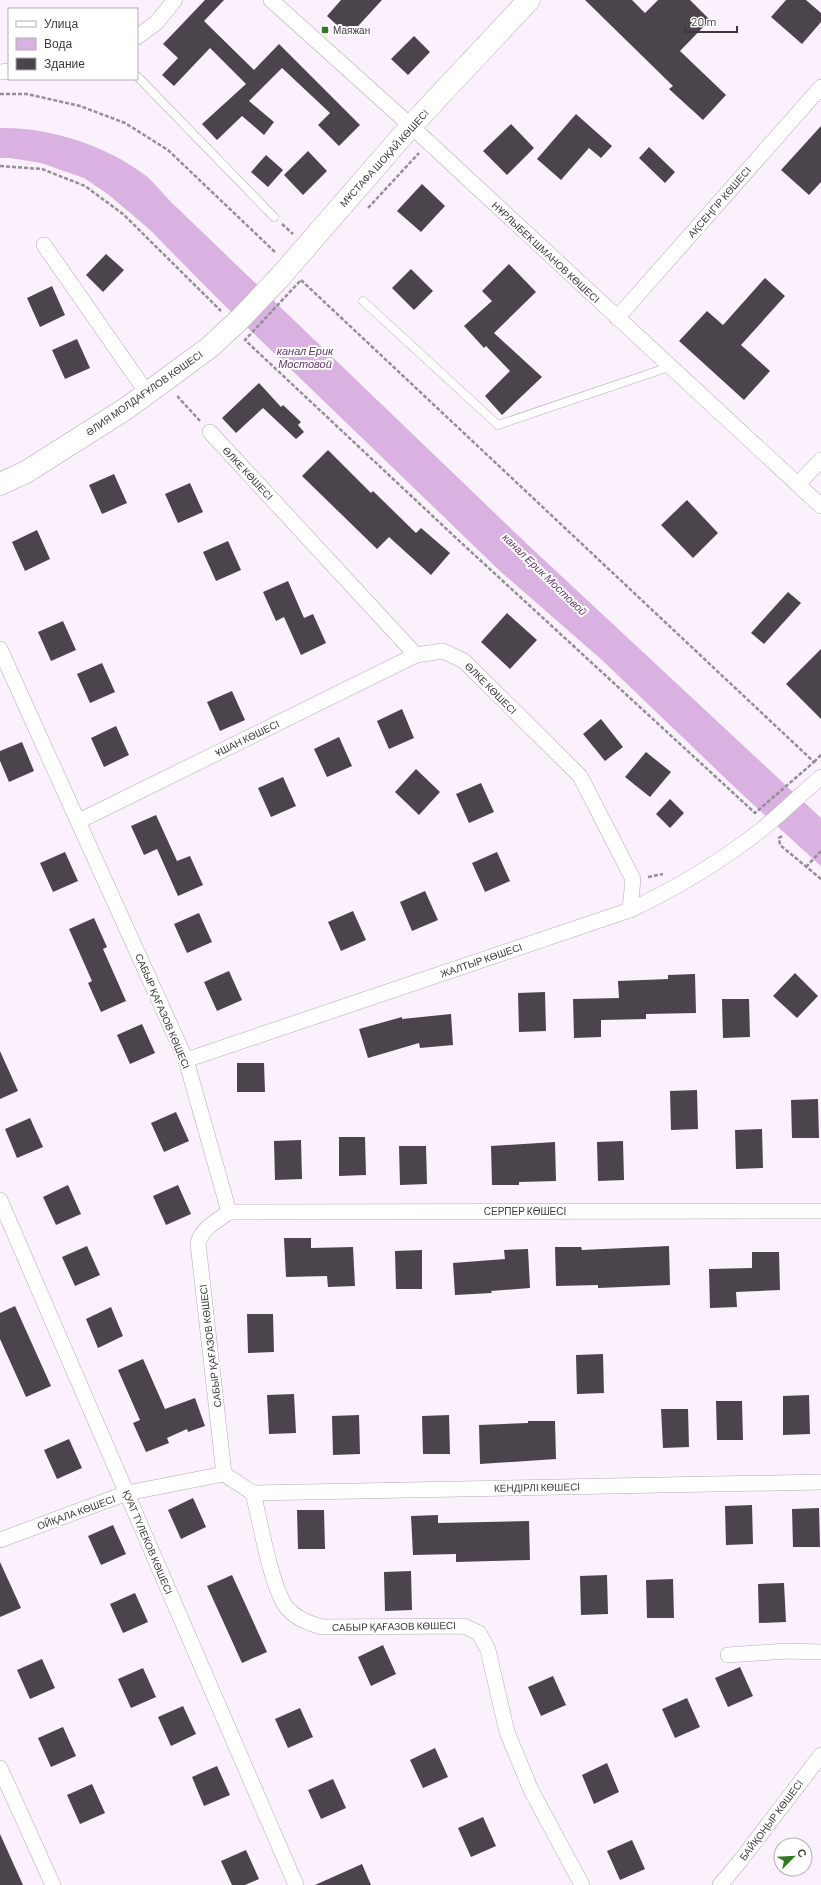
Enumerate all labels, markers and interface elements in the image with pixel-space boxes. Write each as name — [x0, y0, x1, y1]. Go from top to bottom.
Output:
legend — [8, 8, 138, 80]
scale bar — [685, 8, 737, 34]
text: 20 m — [691, 14, 717, 28]
text: Улица — [44, 16, 78, 31]
place label: Маяжан — [333, 24, 370, 36]
marker: Маяжан — [320, 25, 330, 35]
text: Вода — [44, 36, 72, 51]
text: Здание — [44, 56, 85, 71]
street label: МҰСТАФА ШОҚАЙ КӨШЕСI — [337, 107, 431, 209]
street label: АҚСЕҢГІР КӨШЕСІ — [685, 164, 753, 240]
street label: НҰРЛЫБЕК ШМАНОВ КӨШЕСІ — [490, 199, 602, 305]
water label: канал Ерик Мостовой — [277, 344, 334, 370]
street label: ӘЛИЯ МОЛДАҒҰЛОВ КӨШЕСІ — [83, 348, 205, 438]
street label: ӨЛКЕ КӨШЕСІ — [220, 444, 276, 502]
water label: канал Ерик Мостовой — [500, 530, 590, 618]
street label: ӨЛКЕ КӨШЕСІ — [463, 660, 519, 716]
street label: ҰШАН КӨШЕСІ — [213, 717, 281, 759]
street label: ЖАЛТЫР КӨШЕСІ — [439, 940, 523, 980]
street label: САБЫР ҚАҒАЗОВ КӨШЕСІ — [133, 952, 193, 1070]
street label: СЕРПЕР КӨШЕСІ — [484, 1205, 566, 1217]
street label: САБЫР ҚАҒАЗОВ КӨШЕСІ — [196, 1284, 224, 1408]
street label: КЕНДІРЛІ КӨШЕСІ — [494, 1480, 580, 1494]
street label: ҚУАТ ТҮЛЕКОВ КӨШЕСІ — [121, 1488, 175, 1596]
street label: ОЙҚАЛА КӨШЕСІ — [35, 1492, 117, 1532]
street label: САБЫР ҚАҒАЗОВ КӨШЕСІ — [332, 1619, 456, 1633]
street label: БАЙҚОҢЫР КӨШЕСI — [737, 1777, 805, 1863]
north arrow — [773, 1837, 813, 1877]

